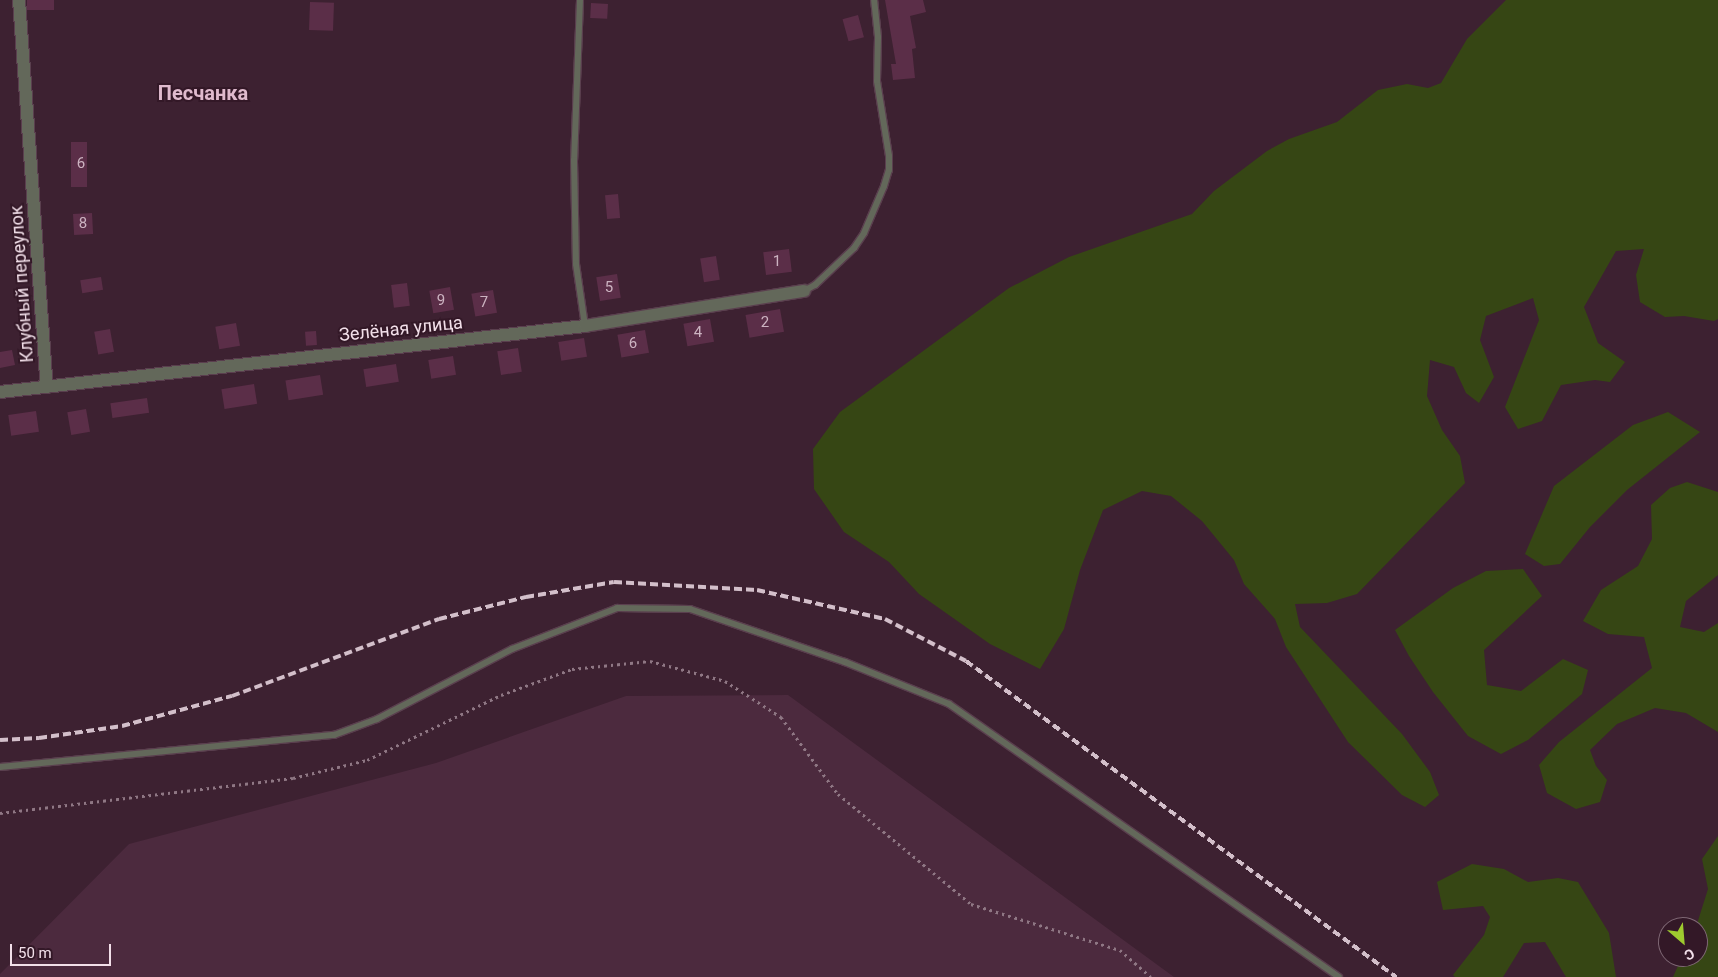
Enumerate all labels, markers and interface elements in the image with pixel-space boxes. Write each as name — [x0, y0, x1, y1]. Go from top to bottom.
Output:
district label: Песчанка — [158, 81, 248, 105]
house number: 6 — [77, 155, 85, 173]
street label: Клубный переулок — [6, 205, 38, 363]
house number: 8 — [79, 215, 87, 233]
house number: 1 — [773, 253, 781, 271]
house number: 5 — [605, 279, 613, 297]
house number: 9 — [437, 292, 445, 310]
house number: 7 — [480, 294, 488, 312]
street label: Зелёная улица — [338, 312, 464, 346]
house number: 2 — [761, 314, 769, 332]
house number: 4 — [694, 324, 702, 342]
house number: 6 — [629, 335, 637, 353]
north arrow — [1658, 917, 1708, 967]
scale bar — [12, 934, 114, 966]
text: 50 m — [18, 944, 52, 962]
text: С — [1682, 945, 1697, 964]

